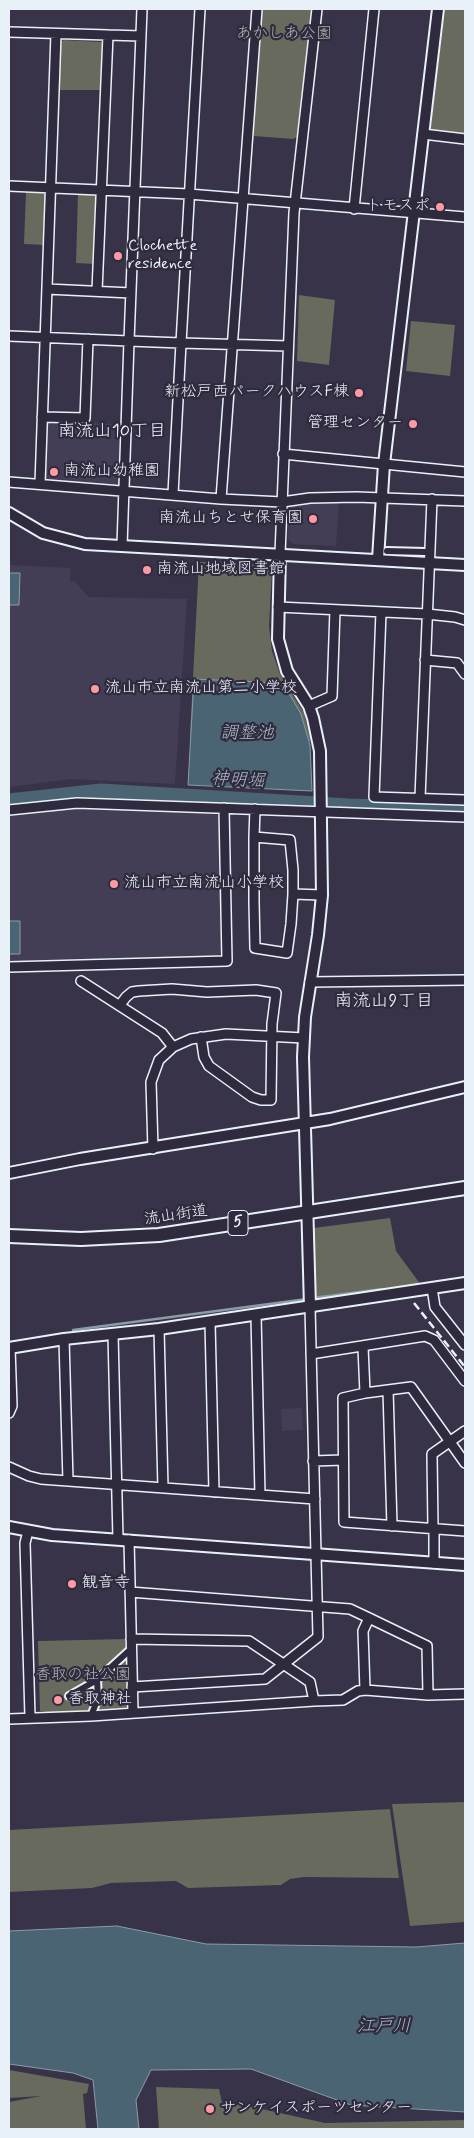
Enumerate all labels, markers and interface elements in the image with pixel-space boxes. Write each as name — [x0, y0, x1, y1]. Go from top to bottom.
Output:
park label: あかしあ公園 — [236, 25, 332, 45]
place label: トモスポ — [366, 197, 430, 217]
marker: トモスポ — [434, 201, 446, 213]
place label: Clochette residence — [128, 237, 197, 275]
marker: Clochette residence — [112, 250, 124, 262]
place label: 新松戸西パークハウスF棟 — [165, 383, 349, 403]
marker: 新松戸西パークハウスF棟 — [353, 387, 365, 399]
place label: 管理センター — [307, 414, 403, 434]
marker: 管理センター — [407, 418, 419, 430]
district label: 南流山10丁目 — [58, 421, 166, 443]
place label: 南流山幼稚園 — [64, 462, 160, 482]
marker: 南流山幼稚園 — [48, 466, 60, 478]
place label: 南流山ちとせ保育園 — [159, 509, 303, 529]
marker: 南流山ちとせ保育園 — [307, 513, 319, 525]
place label: 南流山地域図書館 — [157, 560, 285, 580]
marker: 南流山地域図書館 — [141, 564, 153, 576]
place label: 流山市立南流山第二小学校 — [105, 679, 297, 699]
marker: 流山市立南流山第二小学校 — [89, 683, 101, 695]
water label: 調整池 — [220, 723, 274, 745]
water label: 神明堀 — [210, 769, 266, 793]
place label: 流山市立南流山小学校 — [124, 874, 284, 894]
marker: 流山市立南流山小学校 — [108, 878, 120, 890]
district label: 南流山9丁目 — [335, 991, 433, 1013]
street label: 流山街道 — [143, 1202, 209, 1230]
road number: 5 — [228, 1210, 248, 1236]
place label: 観音寺 — [82, 1574, 130, 1594]
marker: 観音寺 — [66, 1578, 78, 1590]
park label: 香取の社公園 — [35, 1666, 131, 1686]
place label: 香取神社 — [68, 1690, 132, 1710]
marker: 香取神社 — [52, 1694, 64, 1706]
water label: 江戸川 — [357, 2016, 411, 2038]
place label: サンケイスポーツセンター — [220, 2099, 412, 2119]
marker: サンケイスポーツセンター — [204, 2103, 216, 2115]

